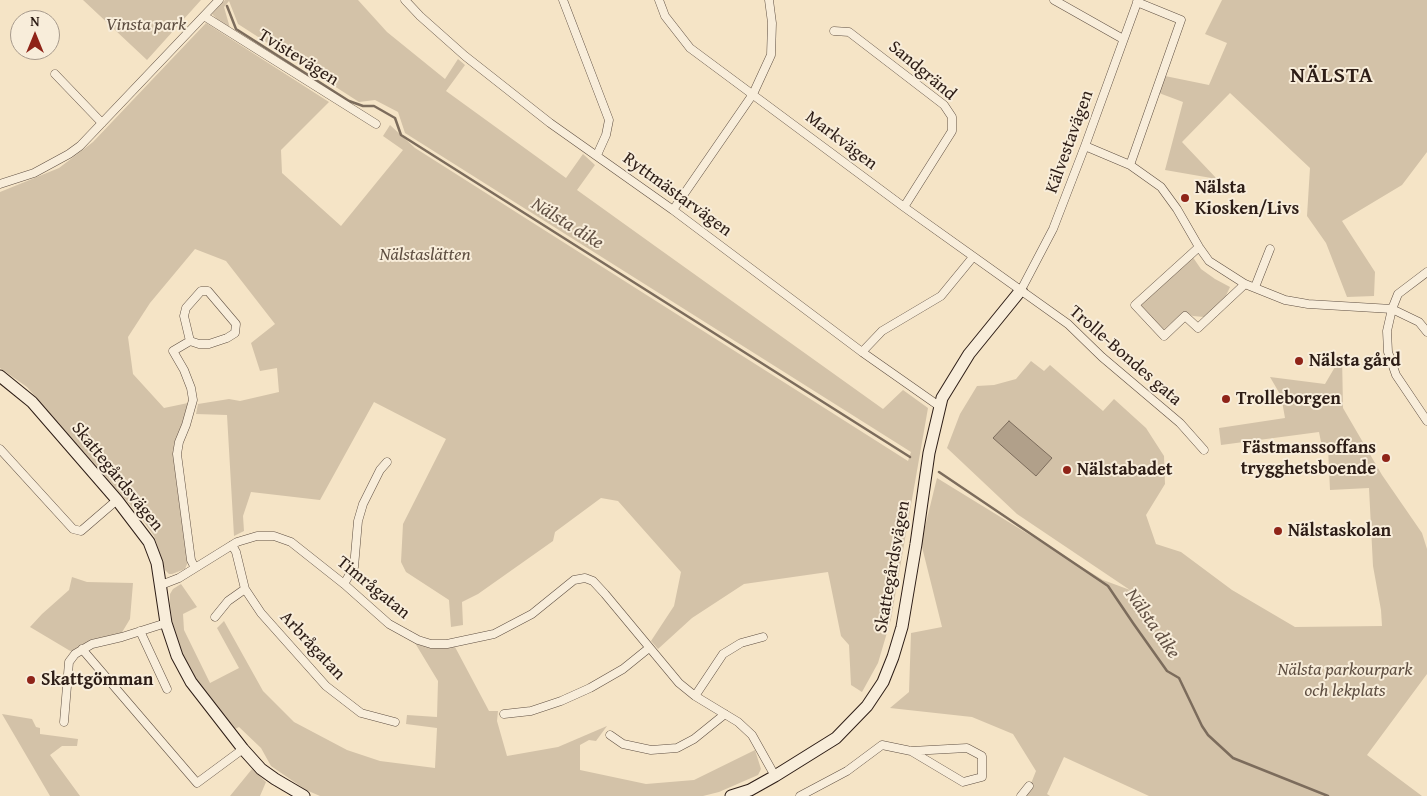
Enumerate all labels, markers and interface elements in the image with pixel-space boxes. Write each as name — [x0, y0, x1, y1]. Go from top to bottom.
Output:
north arrow — [10, 10, 60, 60]
text: N — [30, 11, 40, 31]
park label: Vinsta park — [106, 14, 186, 36]
street label: Tvistevägen — [254, 25, 342, 91]
street label: Sandgränd — [884, 36, 960, 106]
district label: NÄLSTA — [1290, 63, 1374, 89]
street label: Kälvestavägen — [1041, 88, 1099, 196]
street label: Markvägen — [801, 107, 881, 175]
street label: Ryttmästarvägen — [618, 148, 736, 242]
place label: Nälsta Kiosken/Livs — [1195, 177, 1299, 220]
marker: Nälsta Kiosken/Livs — [1179, 192, 1191, 204]
water label: Nälsta dike — [527, 193, 607, 255]
park label: Nälstaslätten — [379, 244, 471, 266]
street label: Trolle-Bondes gata — [1064, 301, 1186, 411]
place label: Nälsta gård — [1309, 350, 1401, 372]
marker: Nälsta gård — [1293, 355, 1305, 367]
place label: Trolleborgen — [1236, 388, 1341, 410]
marker: Trolleborgen — [1220, 393, 1232, 405]
street label: Skattegårdsvägen — [66, 418, 168, 536]
place label: Fästmanssoffans trygghetsboende — [1241, 437, 1376, 479]
marker: Fästmanssoffans trygghetsboende — [1380, 452, 1392, 464]
place label: Nälstabadet — [1077, 459, 1173, 481]
marker: Nälstabadet — [1061, 464, 1073, 476]
street label: Skattegårdsvägen — [871, 499, 915, 635]
place label: Nälstaskolan — [1288, 520, 1391, 542]
marker: Nälstaskolan — [1272, 525, 1284, 537]
street label: Timrågatan — [332, 552, 414, 624]
water label: Nälsta dike — [1120, 584, 1184, 664]
street label: Arbrågatan — [275, 607, 349, 685]
park label: Nälsta parkourpark och lekplats — [1277, 659, 1413, 702]
place label: Skattgömman — [41, 669, 153, 691]
marker: Skattgömman — [25, 674, 37, 686]

